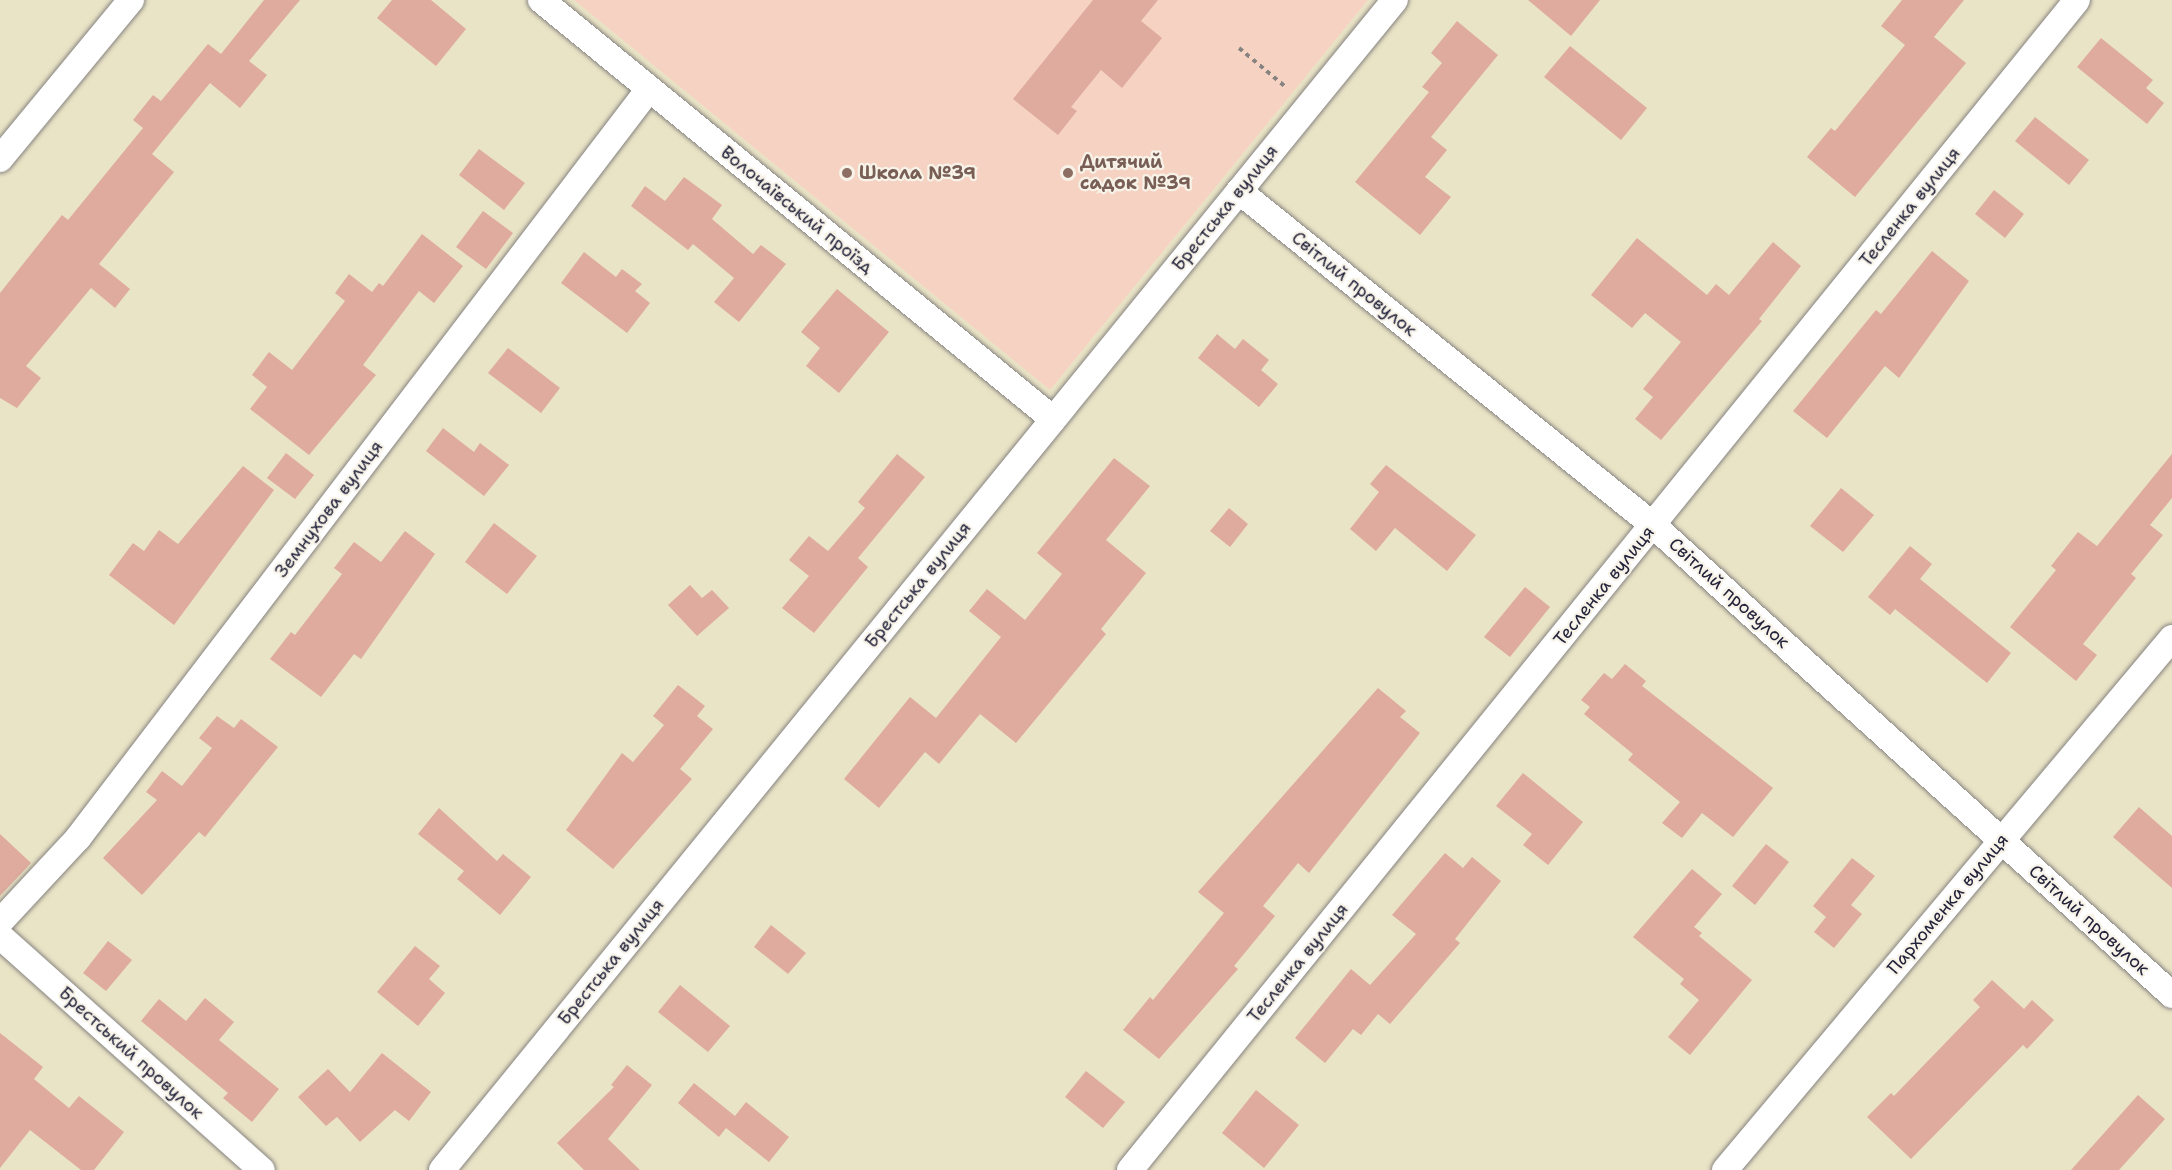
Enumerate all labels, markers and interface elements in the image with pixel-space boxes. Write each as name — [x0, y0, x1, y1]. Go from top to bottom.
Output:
street label: Брестська вулиця — [1167, 141, 1283, 275]
street label: Волочаївський проїзд — [716, 142, 878, 278]
street label: Тесленка вулиця — [1855, 143, 1965, 271]
place label: Дитячий садок №39 — [1080, 152, 1191, 195]
place label: Школа №39 — [859, 162, 976, 184]
marker: Школа №39 — [840, 166, 854, 180]
marker: Дитячий садок №39 — [1061, 166, 1075, 180]
street label: Світлий провулок — [1287, 227, 1421, 341]
street label: Земнухова вулиця — [271, 436, 387, 582]
street label: Брестська вулиця — [860, 518, 976, 652]
street label: Тесленка вулиця — [1549, 522, 1659, 650]
street label: Світлий провулок — [1664, 533, 1794, 653]
street label: Пархоменка вулиця — [1883, 829, 2013, 979]
street label: Світлий провулок — [2024, 860, 2154, 980]
street label: Брестська вулиця — [553, 895, 669, 1029]
street label: Тесленка вулиця — [1243, 899, 1353, 1027]
street label: Брестський провулок — [54, 982, 208, 1124]

